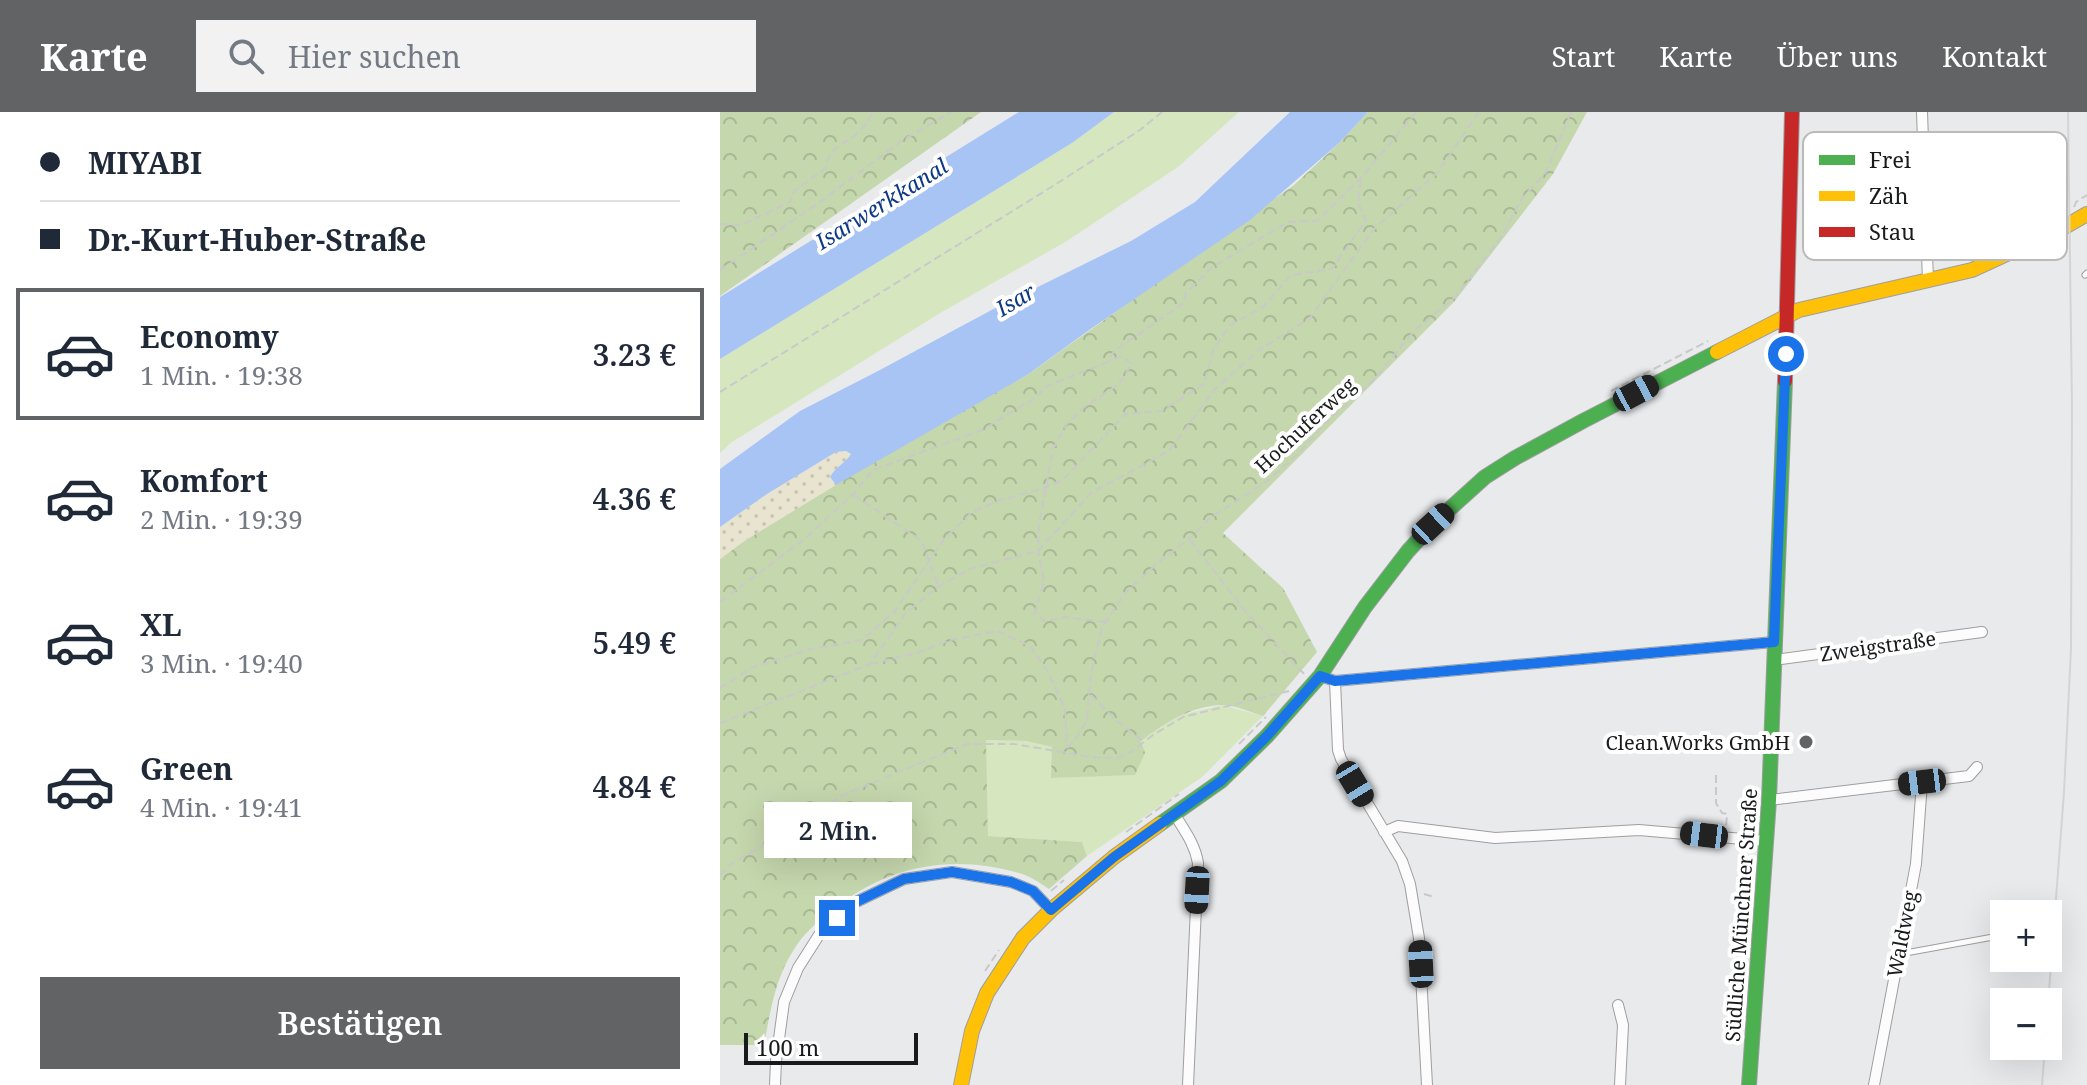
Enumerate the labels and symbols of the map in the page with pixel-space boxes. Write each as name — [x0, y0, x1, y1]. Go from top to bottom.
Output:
legend — [1803, 132, 2067, 260]
text: Frei — [1869, 144, 1911, 174]
water label: Isarwerkkanal — [808, 150, 953, 256]
text: Zäh — [1869, 180, 1908, 210]
text: Stau — [1869, 216, 1915, 246]
water label: Isar — [989, 275, 1041, 323]
route start — [1768, 336, 1804, 372]
street label: Hochuferweg — [1249, 371, 1361, 479]
car — [1609, 371, 1663, 415]
car — [1407, 499, 1459, 549]
street label: Zweigstraße — [1818, 624, 1938, 668]
place label: Clean.Works GmbH — [1606, 729, 1790, 756]
marker: Clean.Works GmbH — [1797, 733, 1815, 751]
car — [1332, 757, 1378, 811]
car — [1897, 767, 1947, 797]
street label: Südliche Münchner Straße — [1719, 787, 1763, 1043]
callout: 2 Min. — [763, 802, 911, 858]
car — [1679, 820, 1729, 850]
car — [1184, 865, 1210, 915]
street label: Waldweg — [1880, 888, 1924, 980]
route end — [819, 900, 855, 936]
car — [1408, 939, 1434, 989]
scale bar — [744, 1029, 918, 1065]

